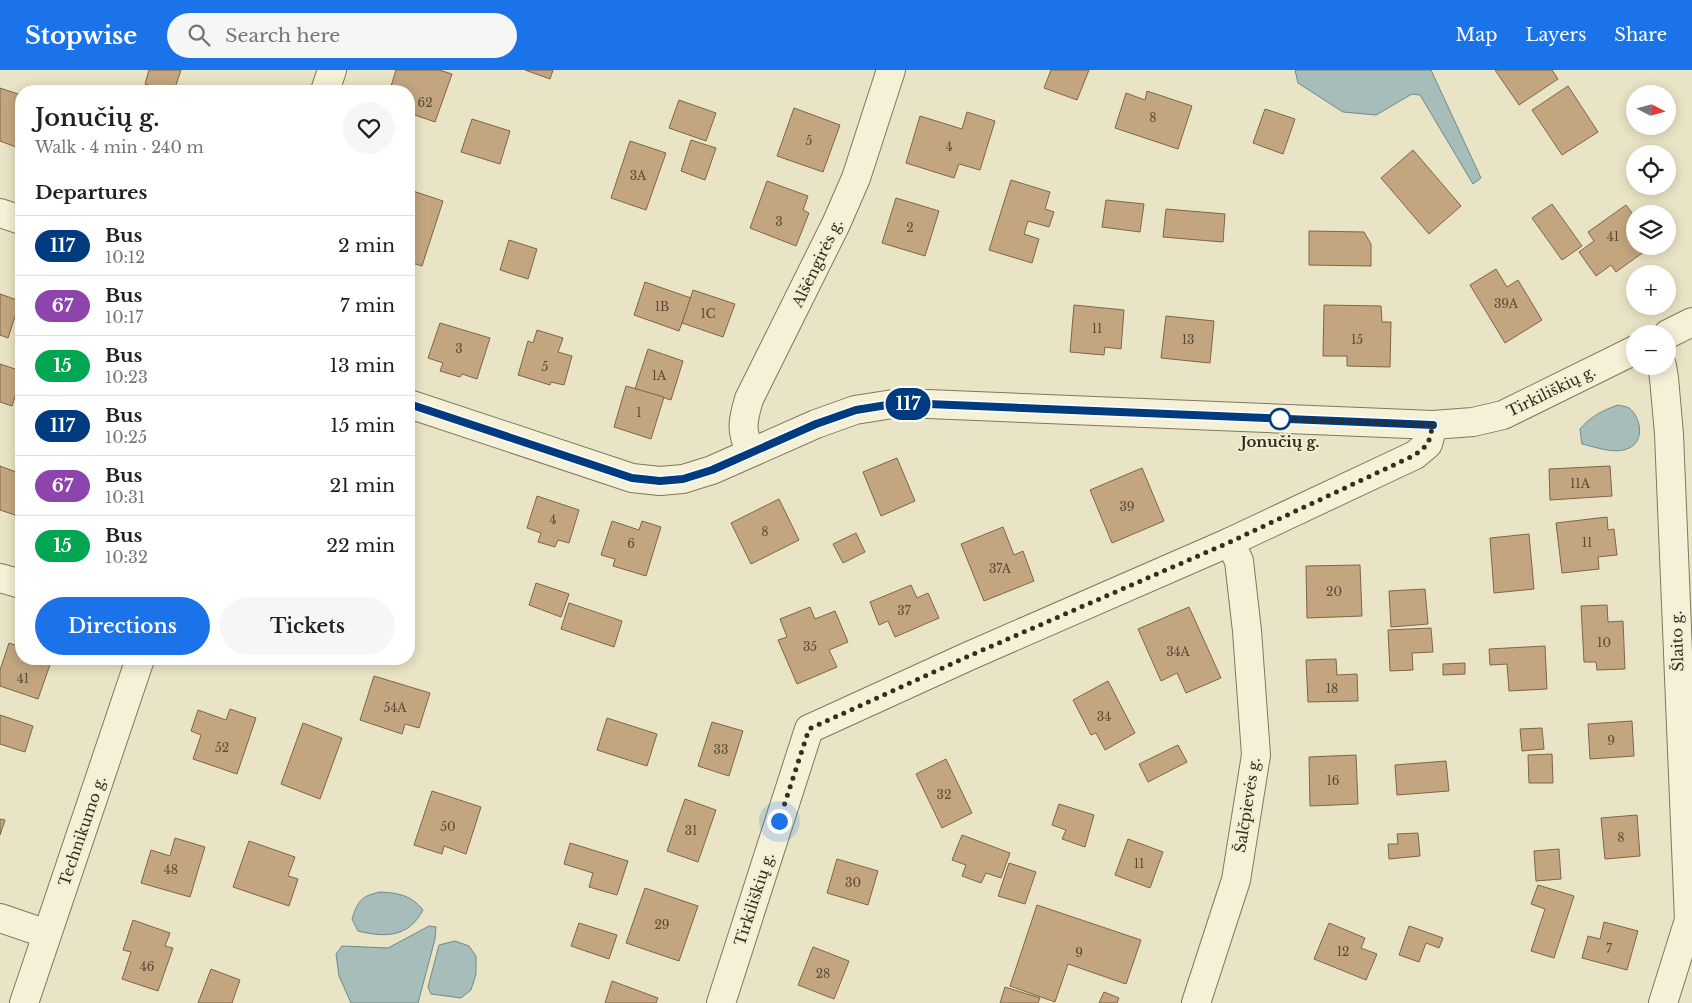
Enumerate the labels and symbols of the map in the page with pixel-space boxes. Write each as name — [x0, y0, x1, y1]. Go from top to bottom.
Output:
north arrow — [1626, 85, 1676, 135]
house number: 62 — [417, 95, 433, 110]
house number: 8 — [1149, 110, 1157, 125]
house number: 5 — [806, 133, 813, 148]
house number: 4 — [945, 139, 953, 154]
house number: 3A — [630, 168, 647, 183]
house number: 3 — [775, 214, 783, 229]
street label: Alšėngirės g. — [787, 216, 847, 311]
house number: 2 — [906, 220, 914, 235]
house number: 41 — [1607, 229, 1619, 244]
house number: 39A — [1494, 296, 1519, 311]
house number: 1B — [655, 299, 669, 314]
house number: 1C — [701, 306, 715, 321]
house number: 11 — [1092, 321, 1102, 336]
house number: 13 — [1182, 332, 1194, 347]
house number: 15 — [1351, 332, 1363, 347]
house number: 3 — [455, 341, 463, 356]
house number: 5 — [542, 359, 549, 374]
street label: Tirkiliškių g. — [1503, 361, 1599, 421]
house number: 1A — [652, 368, 667, 383]
line badge: 117 — [879, 388, 937, 420]
house number: 1 — [636, 405, 642, 420]
marker: Jonučių g. — [1269, 408, 1291, 430]
place label: Jonučių g. — [1238, 432, 1319, 451]
house number: 11A — [1570, 476, 1591, 491]
house number: 39 — [1119, 499, 1135, 514]
house number: 4 — [549, 512, 557, 527]
house number: 8 — [761, 524, 769, 539]
house number: 11 — [1582, 535, 1592, 550]
house number: 6 — [627, 536, 635, 551]
house number: 37A — [989, 561, 1012, 576]
house number: 20 — [1326, 584, 1342, 599]
house number: 37 — [897, 603, 912, 618]
street label: Šlaito g. — [1666, 610, 1688, 672]
house number: 10 — [1597, 635, 1611, 650]
house number: 35 — [803, 639, 817, 654]
house number: 34A — [1166, 644, 1191, 659]
house number: 41 — [17, 671, 29, 686]
house number: 18 — [1326, 681, 1338, 696]
house number: 54A — [383, 700, 407, 715]
house number: 34 — [1097, 709, 1111, 724]
house number: 9 — [1607, 733, 1615, 748]
house number: 52 — [215, 740, 229, 755]
house number: 33 — [714, 742, 728, 757]
street label: Šalčpievės g. — [1230, 756, 1264, 854]
street label: Technikumo g. — [54, 773, 110, 889]
house number: 16 — [1326, 773, 1340, 788]
house number: 32 — [937, 787, 951, 802]
your location — [767, 809, 792, 834]
house number: 50 — [440, 819, 456, 834]
house number: 31 — [685, 823, 697, 838]
house number: 8 — [1617, 830, 1625, 845]
street label: Tirkiliškių g. — [730, 850, 778, 948]
house number: 11 — [1134, 856, 1144, 871]
house number: 48 — [164, 862, 178, 877]
house number: 30 — [845, 875, 861, 890]
house number: 29 — [654, 917, 670, 932]
house number: 7 — [1606, 941, 1613, 956]
house number: 12 — [1337, 944, 1349, 959]
house number: 9 — [1075, 945, 1083, 960]
house number: 46 — [140, 959, 155, 974]
house number: 28 — [816, 966, 830, 981]

